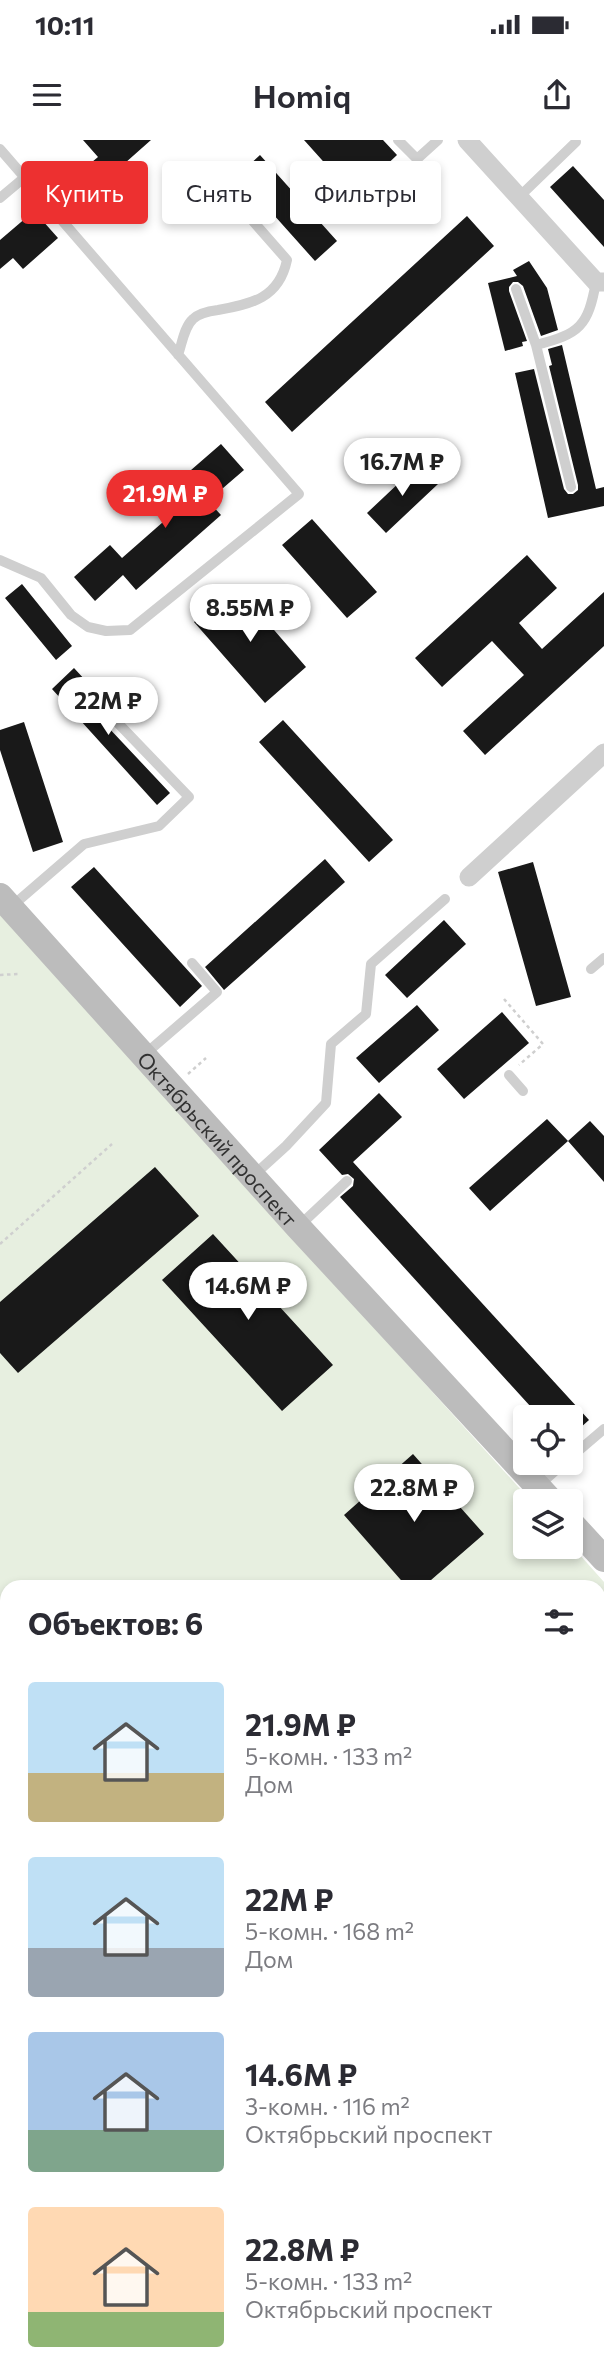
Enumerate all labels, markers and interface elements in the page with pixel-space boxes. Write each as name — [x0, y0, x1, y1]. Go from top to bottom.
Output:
text: 10:11 — [35, 9, 94, 40]
text: Homiq — [253, 75, 351, 115]
icon: menu — [28, 76, 66, 114]
icon: share — [538, 76, 576, 114]
chip: Купить — [21, 161, 148, 224]
chip: Снять — [162, 161, 276, 224]
chip: Фильтры — [290, 161, 441, 224]
pin: 16.7M ₽ — [337, 438, 467, 498]
text: 16.7M ₽ — [360, 447, 444, 475]
pin: 21.9M ₽ — [100, 470, 230, 530]
text: 21.9M ₽ — [122, 479, 208, 507]
pin: 8.55M ₽ — [185, 584, 315, 644]
text: 8.55M ₽ — [206, 593, 294, 621]
pin: 22M ₽ — [59, 678, 157, 737]
text: 22M ₽ — [74, 686, 142, 714]
street label: Октябрьский проспект — [133, 1046, 303, 1231]
pin: 14.6M ₽ — [183, 1262, 313, 1322]
text: 14.6M ₽ — [205, 1271, 291, 1299]
map controls — [513, 1405, 583, 1559]
button: locate — [513, 1405, 583, 1475]
pin: 22.8M ₽ — [349, 1464, 479, 1524]
text: 22.8M ₽ — [370, 1473, 458, 1501]
button: layers — [513, 1489, 583, 1559]
icon: filters — [540, 1603, 578, 1641]
text: Объектов: 6 — [28, 1604, 203, 1641]
text: 21.9M ₽ — [245, 1705, 356, 1742]
icon: home — [84, 1710, 168, 1794]
text: 5-комн. · 133 m² — [245, 1742, 412, 1770]
text: Дом — [245, 1770, 293, 1798]
text: 22M ₽ — [245, 1880, 334, 1917]
icon: home — [84, 1885, 168, 1969]
text: 5-комн. · 168 m² — [245, 1917, 414, 1945]
text: Дом — [245, 1945, 293, 1973]
text: 14.6M ₽ — [245, 2055, 357, 2092]
icon: home — [84, 2060, 168, 2144]
text: 3-комн. · 116 m² — [245, 2092, 410, 2120]
text: Октябрьский проспект — [245, 2120, 493, 2148]
text: 22.8M ₽ — [245, 2230, 360, 2267]
icon: home — [84, 2235, 168, 2319]
text: 5-комн. · 133 m² — [245, 2267, 412, 2295]
text: Октябрьский проспект — [245, 2295, 493, 2323]

